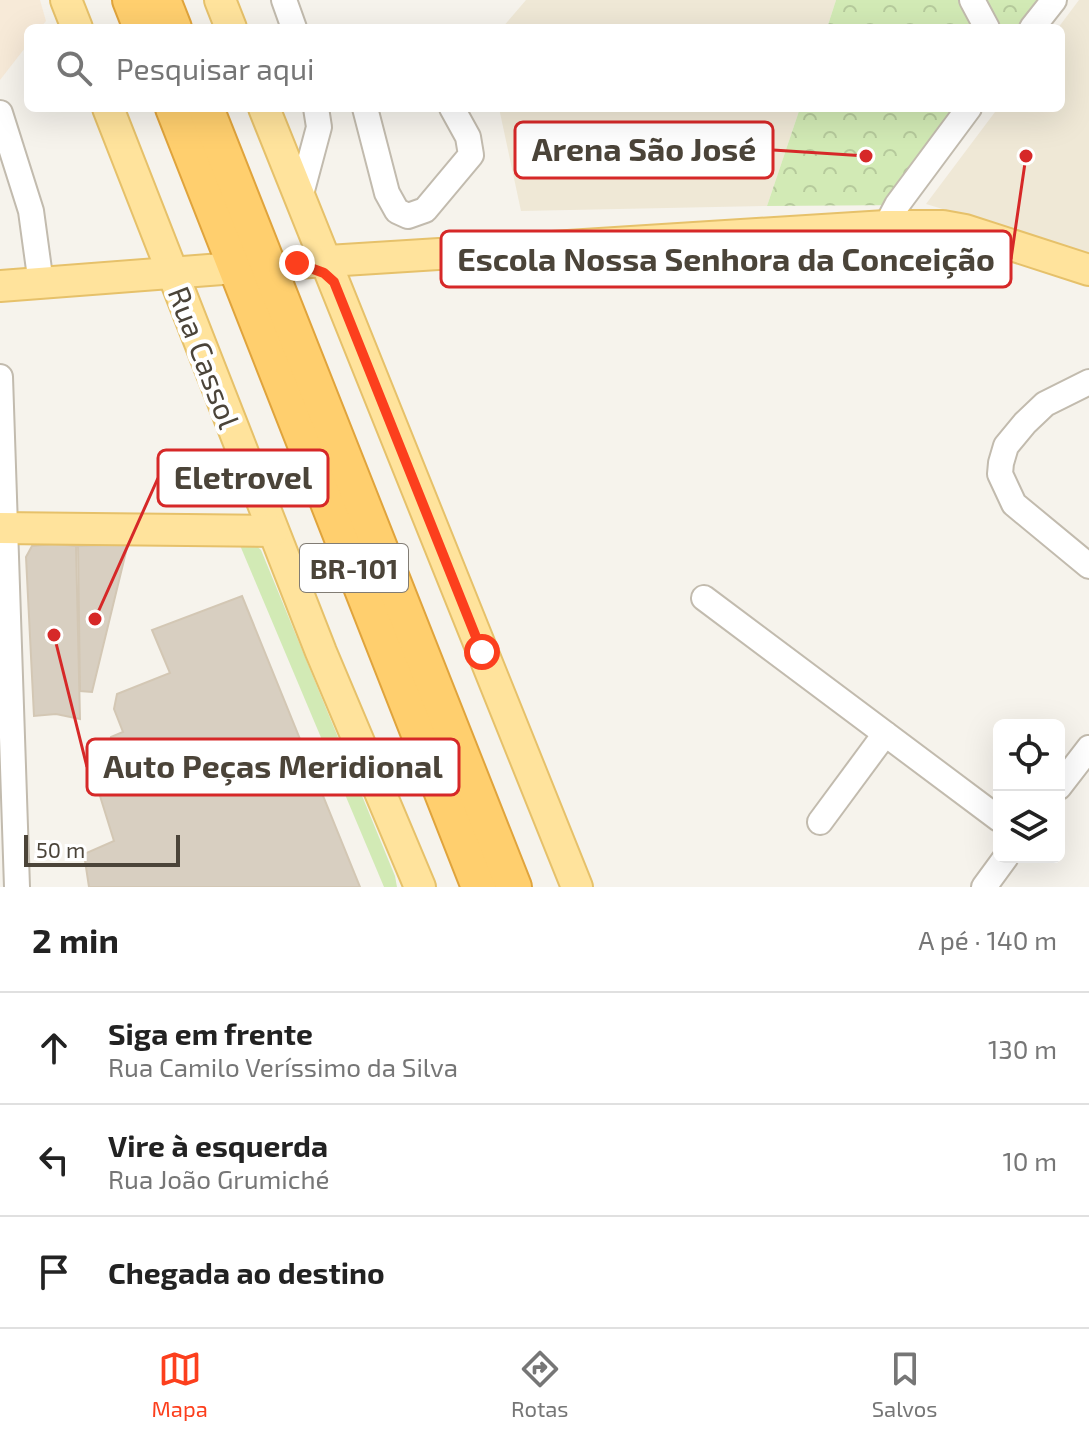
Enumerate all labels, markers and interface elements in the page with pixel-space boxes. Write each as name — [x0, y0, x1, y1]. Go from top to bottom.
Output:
search box — [24, 24, 1065, 112]
icon: search — [52, 46, 96, 90]
text: Pesquisar aqui — [116, 50, 314, 86]
callout: Arena São José — [515, 122, 773, 178]
text: Arena São José — [532, 129, 756, 167]
callout: Escola Nossa Senhora da Conceição — [441, 231, 1011, 287]
text: Escola Nossa Senhora da Conceição — [457, 239, 995, 279]
route end — [279, 245, 315, 281]
street label: Rua Cassol — [162, 281, 248, 433]
callout: Eletrovel — [158, 450, 328, 506]
text: Eletrovel — [174, 457, 313, 495]
road number: BR-101 — [300, 544, 408, 592]
route start — [464, 634, 500, 670]
map controls — [993, 719, 1065, 863]
button: locate — [993, 719, 1065, 791]
callout: Auto Peças Meridional — [87, 739, 459, 795]
text: Auto Peças Meridional — [103, 746, 443, 786]
button: layers — [993, 791, 1065, 863]
scale bar — [24, 831, 180, 867]
text: 50 m — [36, 836, 85, 862]
text: 2 min — [32, 919, 119, 960]
text: A pé · 140 m — [918, 924, 1057, 955]
text: Siga em frente — [108, 1015, 313, 1051]
icon: ahead — [32, 1026, 76, 1070]
text: 130 m — [988, 1033, 1057, 1064]
text: Rua Camilo Veríssimo da Silva — [108, 1051, 458, 1082]
text: Vire à esquerda — [108, 1127, 328, 1163]
icon: left — [32, 1138, 76, 1182]
text: 10 m — [1002, 1145, 1057, 1176]
text: Rua João Grumiché — [108, 1163, 329, 1194]
icon: arrive — [32, 1250, 76, 1294]
text: Chegada ao destino — [108, 1254, 385, 1290]
tab: Mapa — [152, 1347, 208, 1421]
tab: Rotas — [511, 1347, 569, 1421]
tab: Salvos — [872, 1347, 937, 1421]

